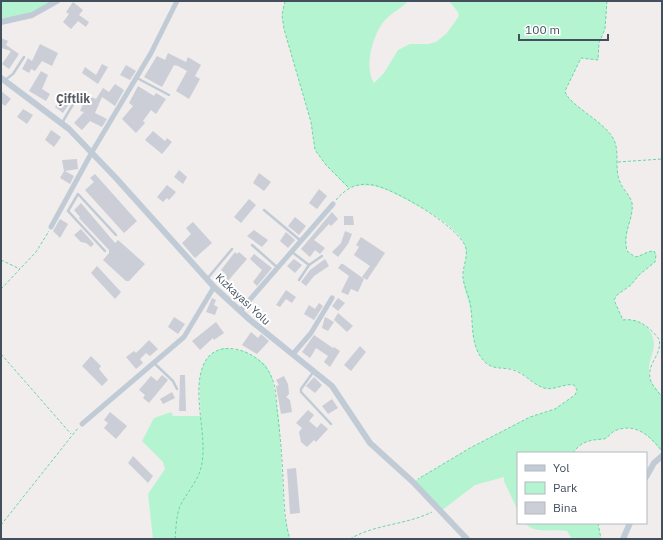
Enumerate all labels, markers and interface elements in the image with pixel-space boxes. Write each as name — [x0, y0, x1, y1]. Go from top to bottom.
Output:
scale bar — [519, 16, 608, 42]
text: 100 m — [525, 22, 560, 37]
district label: Çiftlik — [56, 91, 90, 106]
street label: Kızkayası Yolu — [213, 270, 273, 328]
legend — [517, 452, 647, 524]
text: Yol — [553, 460, 570, 475]
text: Park — [553, 480, 578, 495]
text: Bina — [553, 500, 578, 515]

